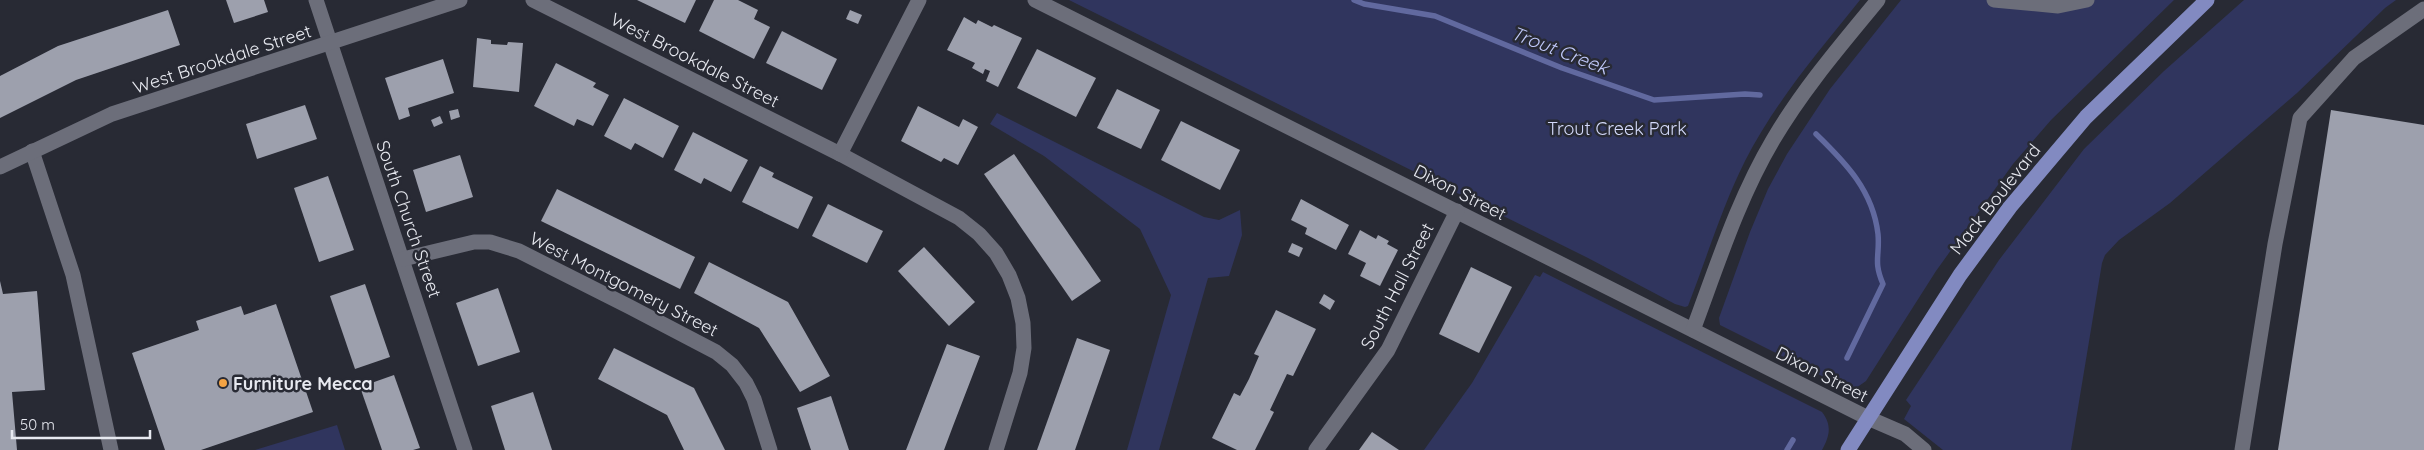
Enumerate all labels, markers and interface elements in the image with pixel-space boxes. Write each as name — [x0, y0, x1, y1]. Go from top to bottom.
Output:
street label: West Brookdale Street — [607, 8, 783, 112]
street label: West Brookdale Street — [130, 19, 314, 99]
water label: Trout Creek — [1508, 21, 1614, 80]
park label: Trout Creek Park — [1547, 117, 1687, 140]
street label: South Church Street — [371, 137, 447, 301]
street label: Mack Boulevard — [1945, 139, 2045, 259]
street label: Dixon Street — [1410, 159, 1510, 225]
street label: South Hall Street — [1355, 219, 1439, 353]
street label: West Montgomery Street — [526, 226, 722, 342]
street label: Dixon Street — [1772, 341, 1872, 407]
place label: Furniture Mecca — [233, 372, 373, 395]
marker: Furniture Mecca — [217, 377, 229, 389]
scale bar — [12, 408, 150, 440]
text: 50 m — [20, 415, 55, 434]

